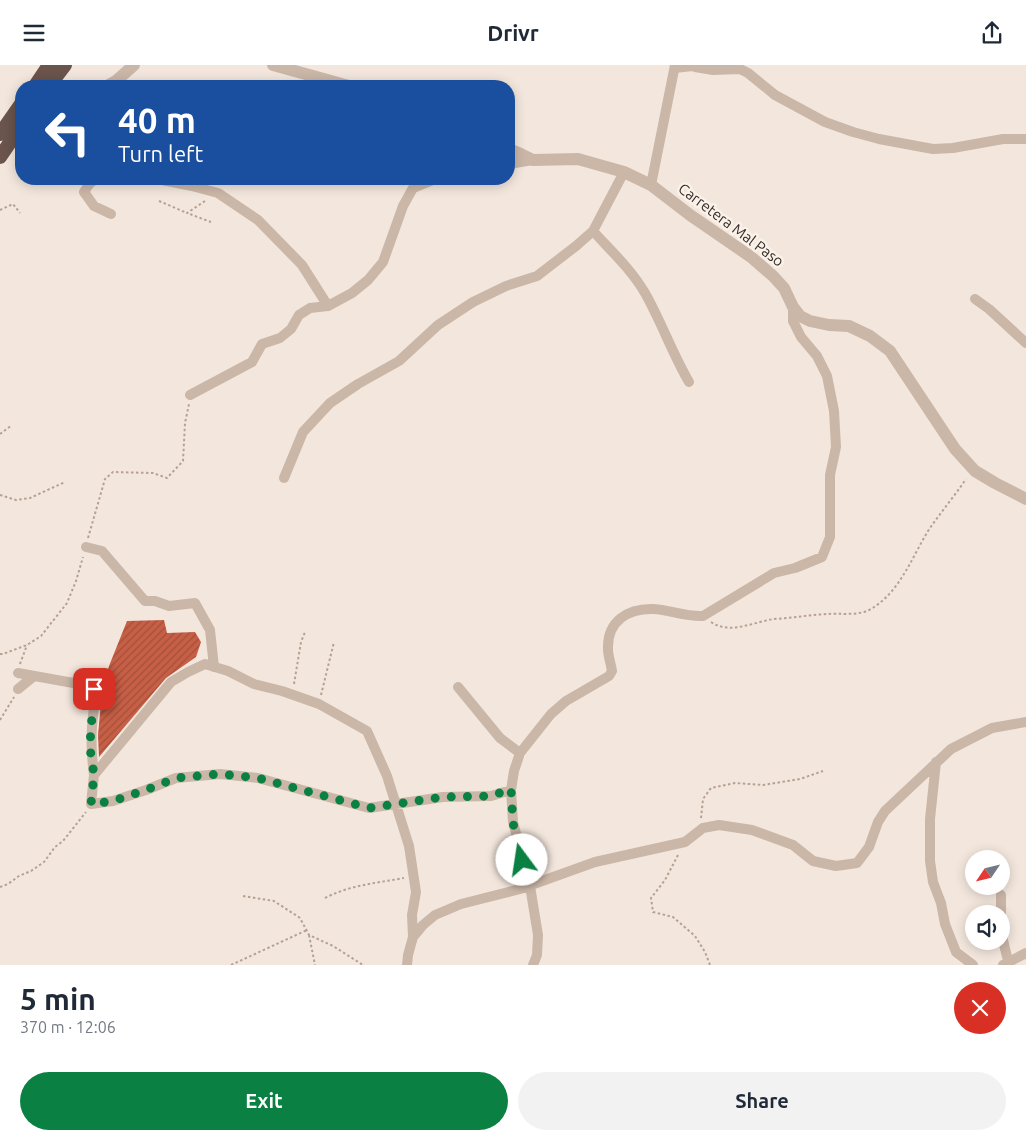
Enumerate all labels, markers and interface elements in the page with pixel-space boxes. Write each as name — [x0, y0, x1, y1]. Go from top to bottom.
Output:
icon: menu — [20, 19, 48, 47]
icon: share — [978, 19, 1006, 47]
text: Drivr — [487, 20, 539, 45]
icon: left — [35, 100, 100, 165]
text: 40 m — [118, 100, 196, 140]
text: Turn left — [118, 141, 203, 166]
street label: Carretera Mal Paso — [675, 179, 787, 270]
pin — [73, 668, 115, 710]
icon: arrive — [80, 675, 108, 703]
position arrow — [495, 833, 547, 885]
north arrow — [965, 850, 1010, 895]
map controls — [965, 850, 1010, 950]
button: sound — [965, 905, 1010, 950]
text: 5 min — [20, 982, 96, 1016]
button: close — [954, 982, 1006, 1034]
text: 370 m · 12:06 — [20, 1018, 116, 1036]
button: Exit — [20, 1072, 508, 1130]
button: Share — [518, 1072, 1006, 1130]

